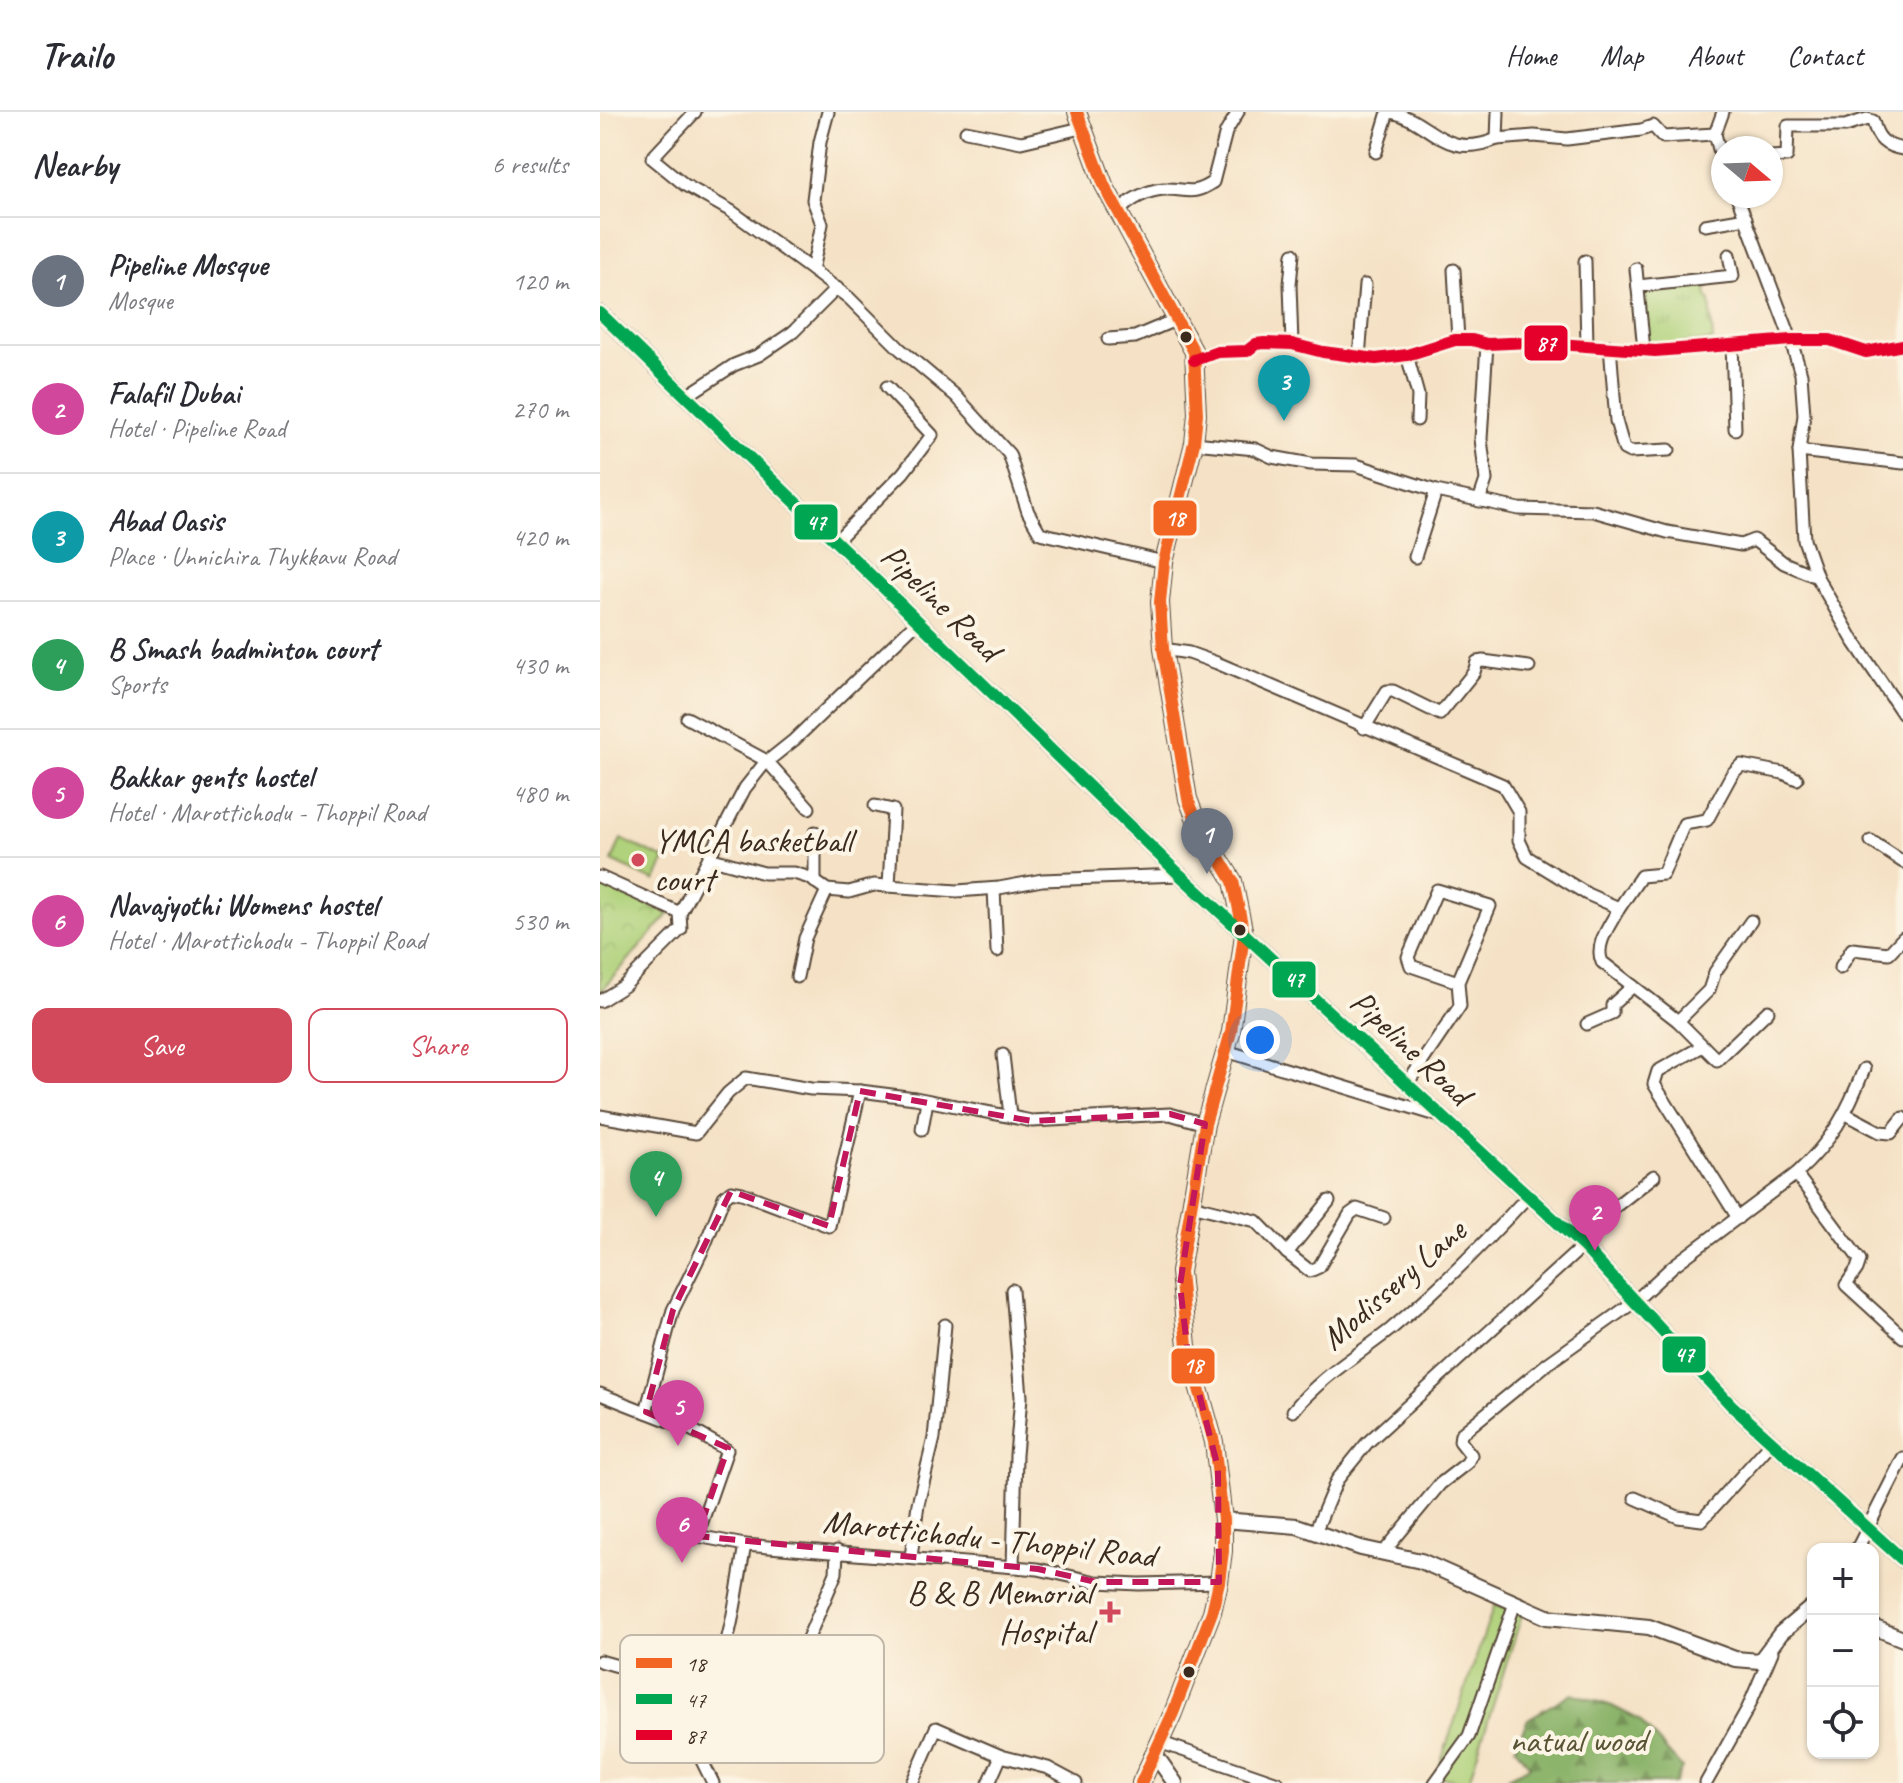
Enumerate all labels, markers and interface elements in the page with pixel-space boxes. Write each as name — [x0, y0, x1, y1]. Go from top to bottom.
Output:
text: Trailo — [40, 32, 113, 79]
text: Home — [1506, 38, 1556, 73]
text: Map — [1600, 38, 1643, 73]
text: About — [1687, 38, 1743, 73]
text: Contact — [1787, 38, 1863, 73]
north arrow — [1711, 136, 1783, 208]
text: Nearby — [32, 143, 118, 186]
text: 6 results — [492, 148, 568, 181]
text: Pipeline Mosque — [108, 246, 268, 284]
text: 1 — [52, 265, 64, 298]
text: 120 m — [512, 265, 568, 298]
text: Mosque — [108, 284, 173, 317]
line badge: 87 — [1523, 324, 1569, 362]
unlabelled marker — [1178, 329, 1194, 345]
text: 87 — [1536, 330, 1558, 358]
pin: 3 — [1258, 355, 1310, 421]
text: Falafil Dubai — [108, 374, 240, 412]
text: 2 — [52, 393, 64, 426]
text: 270 m — [512, 393, 568, 426]
text: Hotel · Pipeline Road — [108, 412, 286, 445]
line badge: 18 — [1152, 499, 1198, 537]
text: Abad Oasis — [108, 502, 223, 540]
line badge: 47 — [793, 503, 839, 541]
text: 18 — [1165, 505, 1188, 533]
text: 47 — [806, 509, 828, 537]
text: 3 — [52, 521, 64, 554]
text: 420 m — [512, 521, 568, 554]
street label: Pipeline Road — [872, 534, 1013, 673]
text: Place · Unnichira Thykkavu Road — [108, 540, 396, 573]
text: B Smash badminton court — [108, 630, 378, 668]
text: 4 — [52, 649, 64, 682]
text: 430 m — [512, 649, 568, 682]
text: Sports — [108, 668, 166, 701]
text: Bakkar gents hostel — [108, 758, 313, 796]
text: 5 — [52, 777, 64, 810]
text: 480 m — [512, 777, 568, 810]
text: Hotel · Marottichodu - Thoppil Road — [108, 796, 426, 829]
pin: 1 — [1181, 808, 1233, 874]
place label: YMCA basketball court — [654, 819, 858, 901]
marker: YMCA basketball court — [629, 851, 647, 869]
text: Navajyothi Womens hostel — [108, 886, 378, 924]
text: 6 — [52, 905, 64, 938]
text: 530 m — [512, 905, 568, 938]
unlabelled marker — [1232, 922, 1248, 938]
text: Hotel · Marottichodu - Thoppil Road — [108, 924, 426, 957]
line badge: 47 — [1271, 960, 1317, 999]
text: 47 — [1284, 966, 1306, 994]
street label: Pipeline Road — [1341, 980, 1484, 1117]
button: Save — [32, 1008, 292, 1083]
button: Share — [308, 1008, 568, 1083]
your location — [1240, 1020, 1280, 1060]
pin: 4 — [630, 1151, 682, 1217]
pin: 2 — [1569, 1185, 1621, 1251]
street label: Modissery Lane — [1312, 1208, 1476, 1359]
line badge: 47 — [1661, 1335, 1707, 1374]
text: 47 — [1674, 1341, 1696, 1369]
line badge: 18 — [1170, 1347, 1216, 1385]
text: 18 — [1183, 1352, 1206, 1380]
pin: 5 — [652, 1380, 704, 1446]
pin: 6 — [656, 1497, 708, 1563]
street label: Marottichodu - Thoppil Road — [821, 1499, 1163, 1577]
map controls — [1807, 1543, 1879, 1759]
button: + — [1807, 1543, 1879, 1615]
place label: B & B Memorial Hospital — [907, 1571, 1098, 1653]
marker: B & B Memorial Hospital — [1099, 1601, 1121, 1623]
button: − — [1807, 1615, 1879, 1687]
legend — [620, 1635, 884, 1763]
text: 18 — [686, 1650, 708, 1678]
unlabelled marker — [1181, 1664, 1197, 1680]
text: 47 — [686, 1686, 707, 1714]
button: locate — [1807, 1687, 1879, 1759]
park label: natual wood — [1510, 1719, 1652, 1762]
text: 87 — [686, 1722, 707, 1750]

